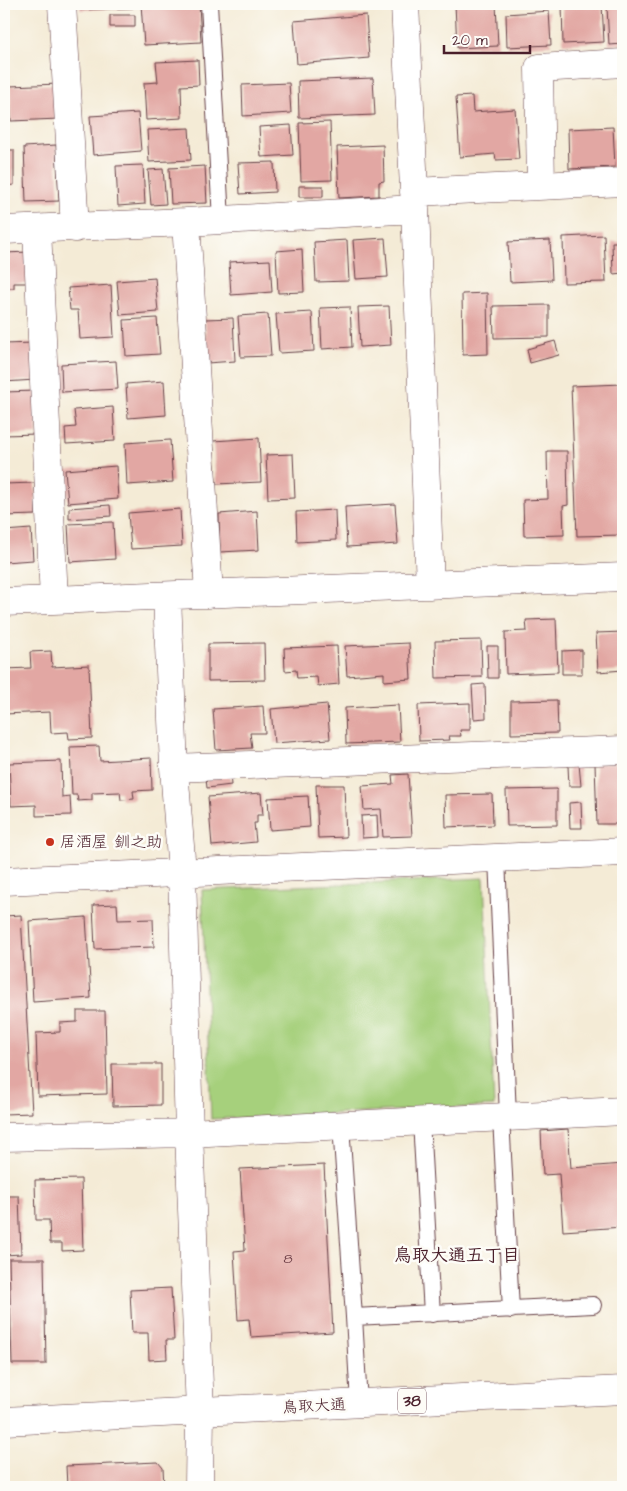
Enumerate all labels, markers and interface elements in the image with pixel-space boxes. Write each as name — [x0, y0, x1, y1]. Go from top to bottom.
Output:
scale bar — [444, 22, 531, 54]
text: 20 m — [452, 30, 488, 51]
place label: 居酒屋 釧之助 — [60, 831, 162, 853]
marker: 居酒屋 釧之助 — [44, 836, 56, 848]
district label: 鳥取大通五丁目 — [394, 1243, 520, 1268]
house number: 8 — [283, 1249, 293, 1269]
road number: 38 — [398, 1388, 426, 1414]
street label: 鳥取大通 — [281, 1393, 347, 1419]

